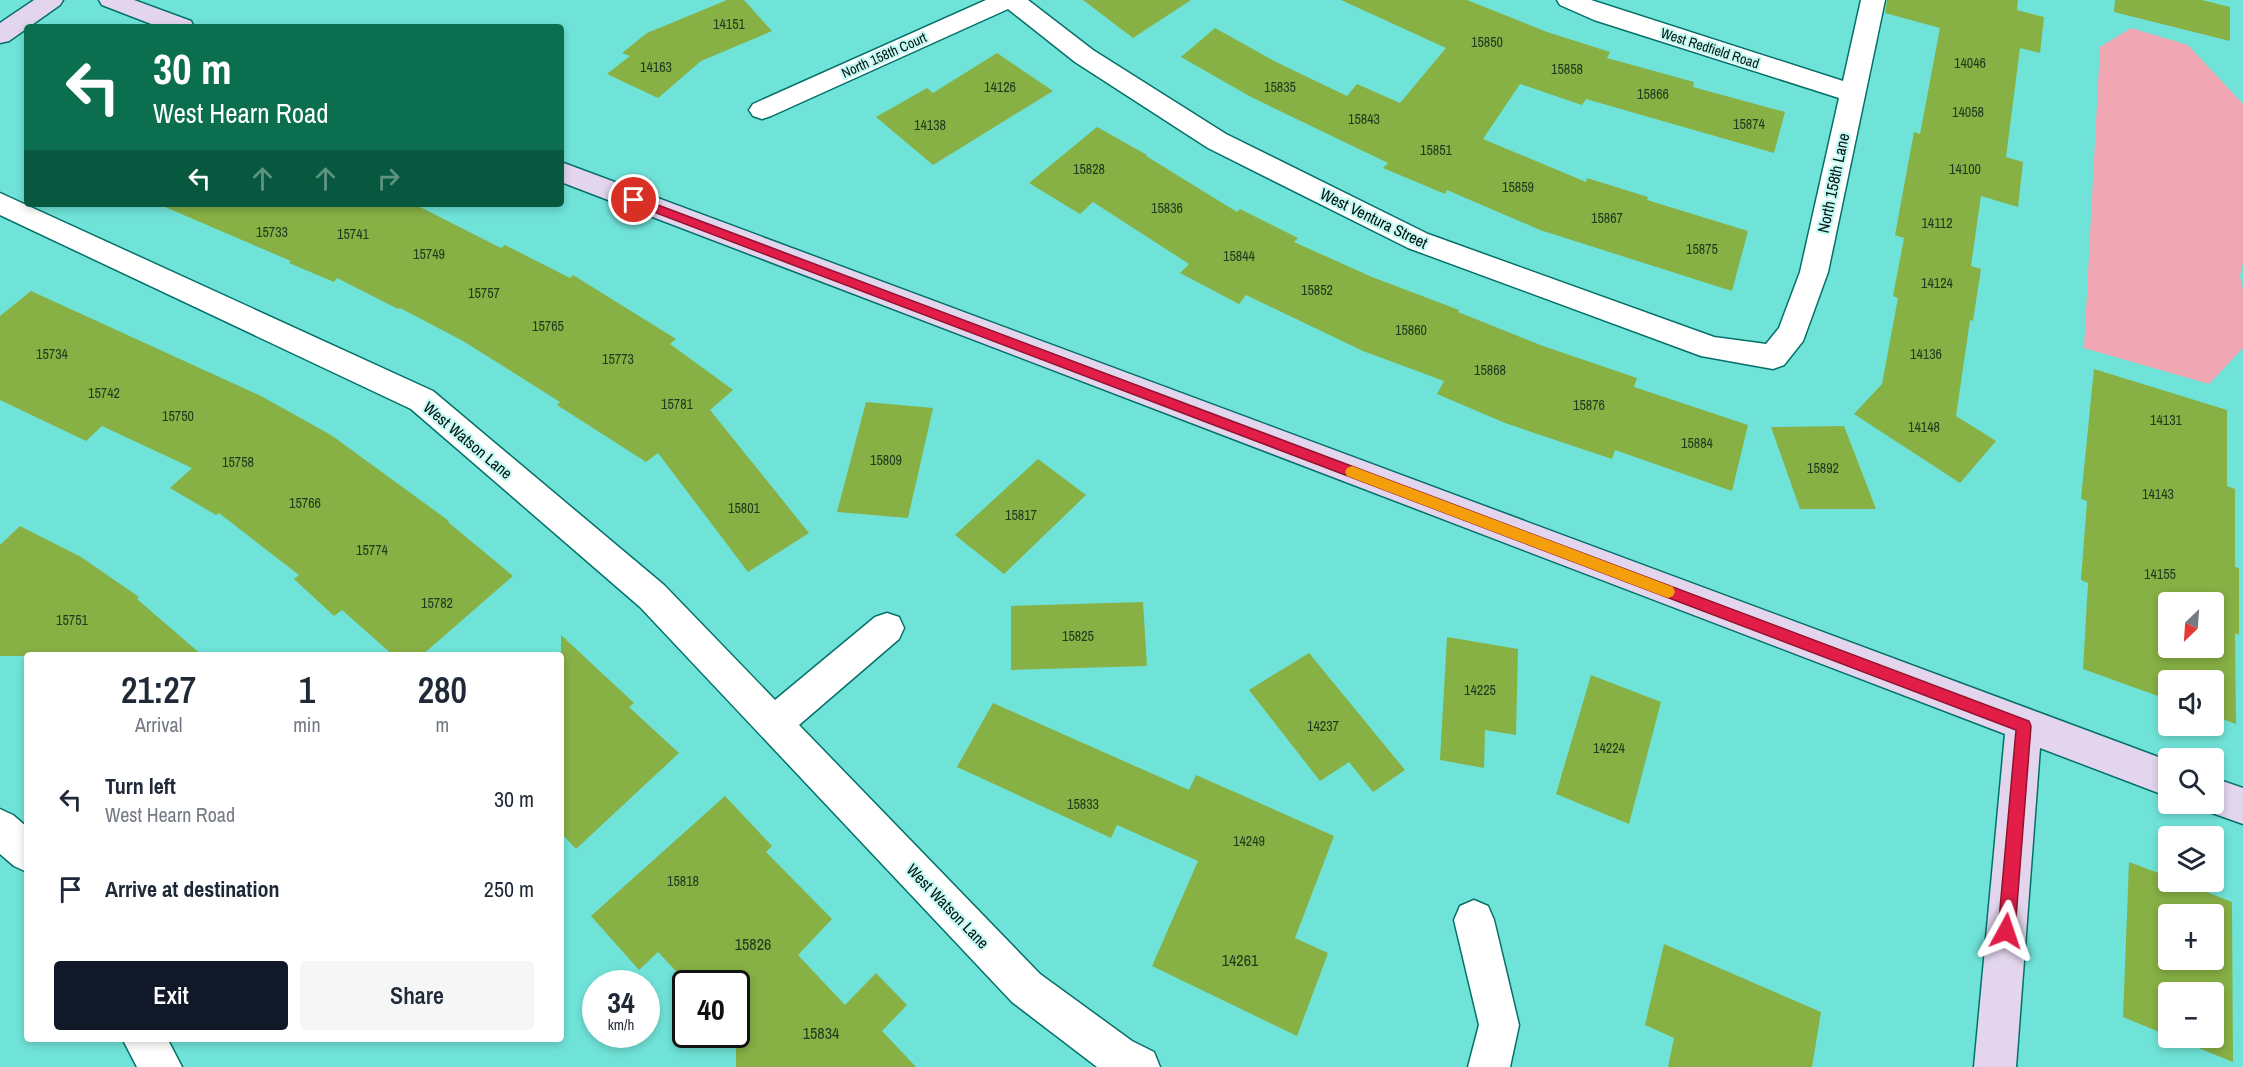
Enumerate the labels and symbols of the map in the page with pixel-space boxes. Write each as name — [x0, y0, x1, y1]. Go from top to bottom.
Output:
house number: 14151 — [713, 15, 746, 33]
street label: West Redfield Road — [1658, 24, 1762, 72]
street label: North 158th Court — [839, 28, 929, 82]
house number: 15850 — [1471, 33, 1503, 51]
house number: 14046 — [1954, 54, 1986, 72]
house number: 14163 — [640, 58, 672, 76]
house number: 15858 — [1551, 60, 1583, 78]
house number: 14126 — [984, 78, 1016, 96]
house number: 15835 — [1264, 78, 1296, 96]
house number: 15866 — [1637, 85, 1669, 103]
house number: 14058 — [1952, 103, 1984, 121]
house number: 15843 — [1348, 110, 1380, 128]
house number: 15874 — [1733, 115, 1766, 133]
house number: 14138 — [914, 116, 946, 134]
street label: North 158th Lane — [1812, 131, 1854, 235]
house number: 15851 — [1420, 141, 1453, 159]
house number: 15828 — [1073, 160, 1105, 178]
house number: 14100 — [1949, 160, 1981, 178]
pin — [608, 174, 659, 225]
house number: 15859 — [1502, 178, 1534, 196]
street label: West Ventura Street — [1317, 182, 1432, 254]
house number: 15836 — [1151, 199, 1183, 217]
house number: 15867 — [1591, 209, 1623, 227]
house number: 14112 — [1921, 214, 1953, 232]
house number: 15733 — [256, 223, 288, 241]
house number: 15741 — [337, 225, 370, 243]
house number: 15875 — [1686, 240, 1718, 258]
house number: 15749 — [413, 245, 445, 263]
house number: 15844 — [1223, 247, 1256, 265]
house number: 14124 — [1921, 274, 1954, 292]
house number: 15852 — [1301, 281, 1333, 299]
house number: 15757 — [468, 284, 500, 302]
house number: 15765 — [532, 317, 564, 335]
house number: 15860 — [1395, 321, 1427, 339]
house number: 15734 — [36, 345, 69, 363]
house number: 14136 — [1910, 345, 1942, 363]
house number: 15773 — [602, 350, 634, 368]
house number: 15868 — [1474, 361, 1506, 379]
house number: 15742 — [88, 384, 120, 402]
house number: 15781 — [661, 395, 694, 413]
street label: West Watson Lane — [419, 396, 517, 484]
house number: 15876 — [1573, 396, 1605, 414]
house number: 15750 — [162, 407, 194, 425]
house number: 14131 — [2150, 411, 2183, 429]
house number: 14148 — [1908, 418, 1940, 436]
house number: 15884 — [1681, 434, 1714, 452]
house number: 15809 — [870, 451, 902, 469]
house number: 15758 — [222, 453, 254, 471]
house number: 15892 — [1807, 459, 1839, 477]
house number: 14143 — [2142, 485, 2174, 503]
house number: 15766 — [289, 494, 321, 512]
house number: 15801 — [728, 499, 761, 517]
house number: 15817 — [1005, 506, 1037, 524]
house number: 15774 — [356, 541, 389, 559]
house number: 14155 — [2144, 565, 2176, 583]
north arrow — [2158, 592, 2224, 658]
house number: 15782 — [421, 594, 453, 612]
house number: 15751 — [56, 611, 89, 629]
house number: 15825 — [1062, 627, 1094, 645]
house number: 14225 — [1464, 681, 1496, 699]
house number: 14237 — [1307, 717, 1339, 735]
house number: 14224 — [1593, 739, 1626, 757]
house number: 15833 — [1067, 795, 1099, 813]
house number: 14249 — [1233, 832, 1265, 850]
street label: West Watson Lane — [902, 859, 994, 953]
house number: 15818 — [667, 872, 699, 890]
position arrow — [1974, 899, 2038, 963]
house number: 15826 — [735, 933, 771, 955]
house number: 14261 — [1222, 949, 1259, 971]
speed limit sign: 40 — [672, 970, 750, 1048]
house number: 15834 — [803, 1022, 839, 1044]

